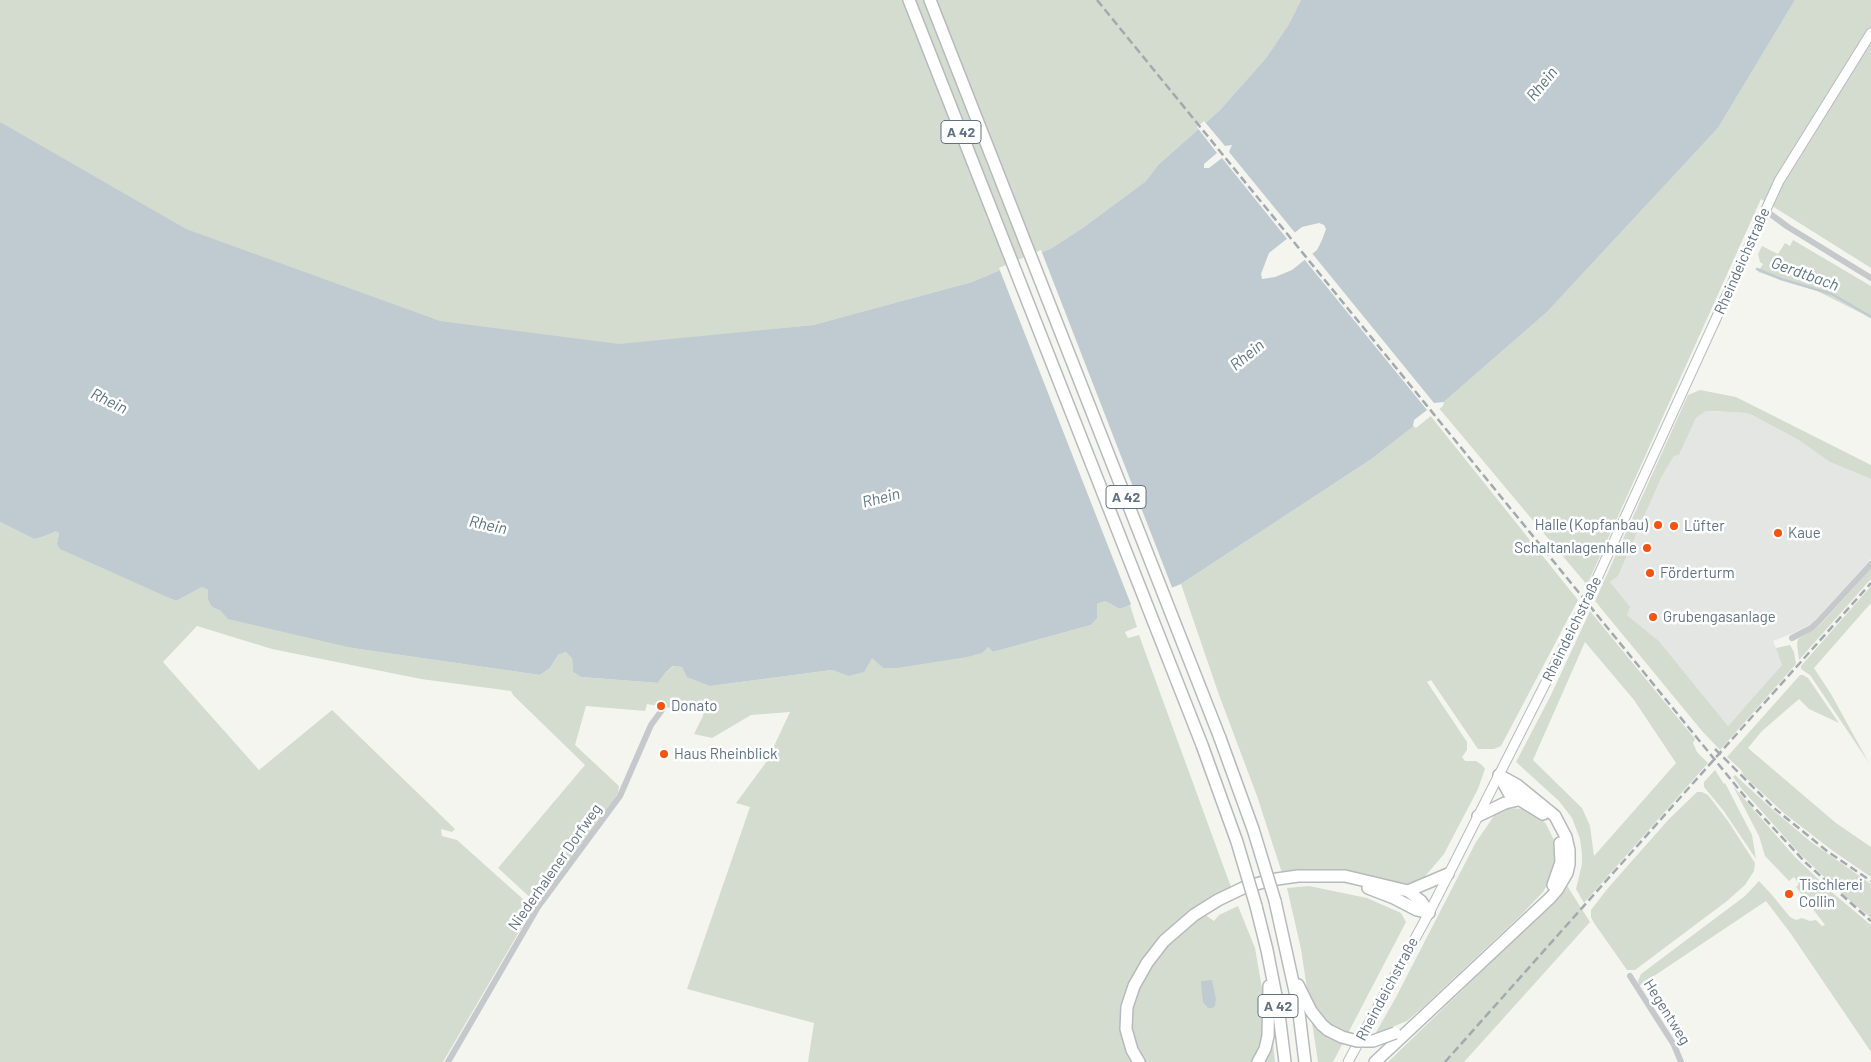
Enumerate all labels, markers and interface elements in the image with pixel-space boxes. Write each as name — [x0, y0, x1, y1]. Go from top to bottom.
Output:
water label: Rhein — [1522, 63, 1562, 105]
road number: A 42 — [941, 120, 981, 144]
street label: Rheindeichstraße — [1710, 205, 1774, 317]
water label: Gerdtbach — [1768, 253, 1842, 295]
water label: Rhein — [1226, 335, 1268, 375]
water label: Rhein — [88, 384, 130, 418]
water label: Rhein — [860, 484, 902, 512]
road number: A 42 — [1106, 486, 1146, 508]
water label: Rhein — [467, 512, 509, 538]
place label: Halle (Kopfanbau) — [1535, 516, 1648, 534]
place label: Lüfter — [1684, 517, 1725, 535]
marker: Halle (Kopfanbau) — [1652, 519, 1664, 531]
marker: Lüfter — [1668, 520, 1680, 532]
place label: Kaue — [1788, 524, 1821, 542]
marker: Kaue — [1772, 527, 1784, 539]
place label: Schaltanlagenhalle — [1514, 539, 1637, 557]
marker: Schaltanlagenhalle — [1641, 542, 1653, 554]
place label: Förderturm — [1660, 564, 1735, 582]
marker: Förderturm — [1644, 567, 1656, 579]
street label: Rheindeichstraße — [1539, 573, 1605, 685]
place label: Grubengasanlage — [1663, 608, 1776, 626]
marker: Grubengasanlage — [1647, 611, 1659, 623]
place label: Donato — [671, 697, 718, 715]
marker: Donato — [655, 700, 667, 712]
place label: Haus Rheinblick — [674, 745, 778, 763]
marker: Haus Rheinblick — [658, 748, 670, 760]
street label: Niederhalener Dorfweg — [505, 800, 605, 934]
place label: Tischlerei Collin — [1799, 876, 1863, 911]
marker: Tischlerei Collin — [1783, 888, 1795, 900]
street label: Rheindeichstraße — [1352, 934, 1422, 1044]
street label: Hegentweg — [1640, 976, 1694, 1048]
road number: A 42 — [1258, 994, 1298, 1018]

